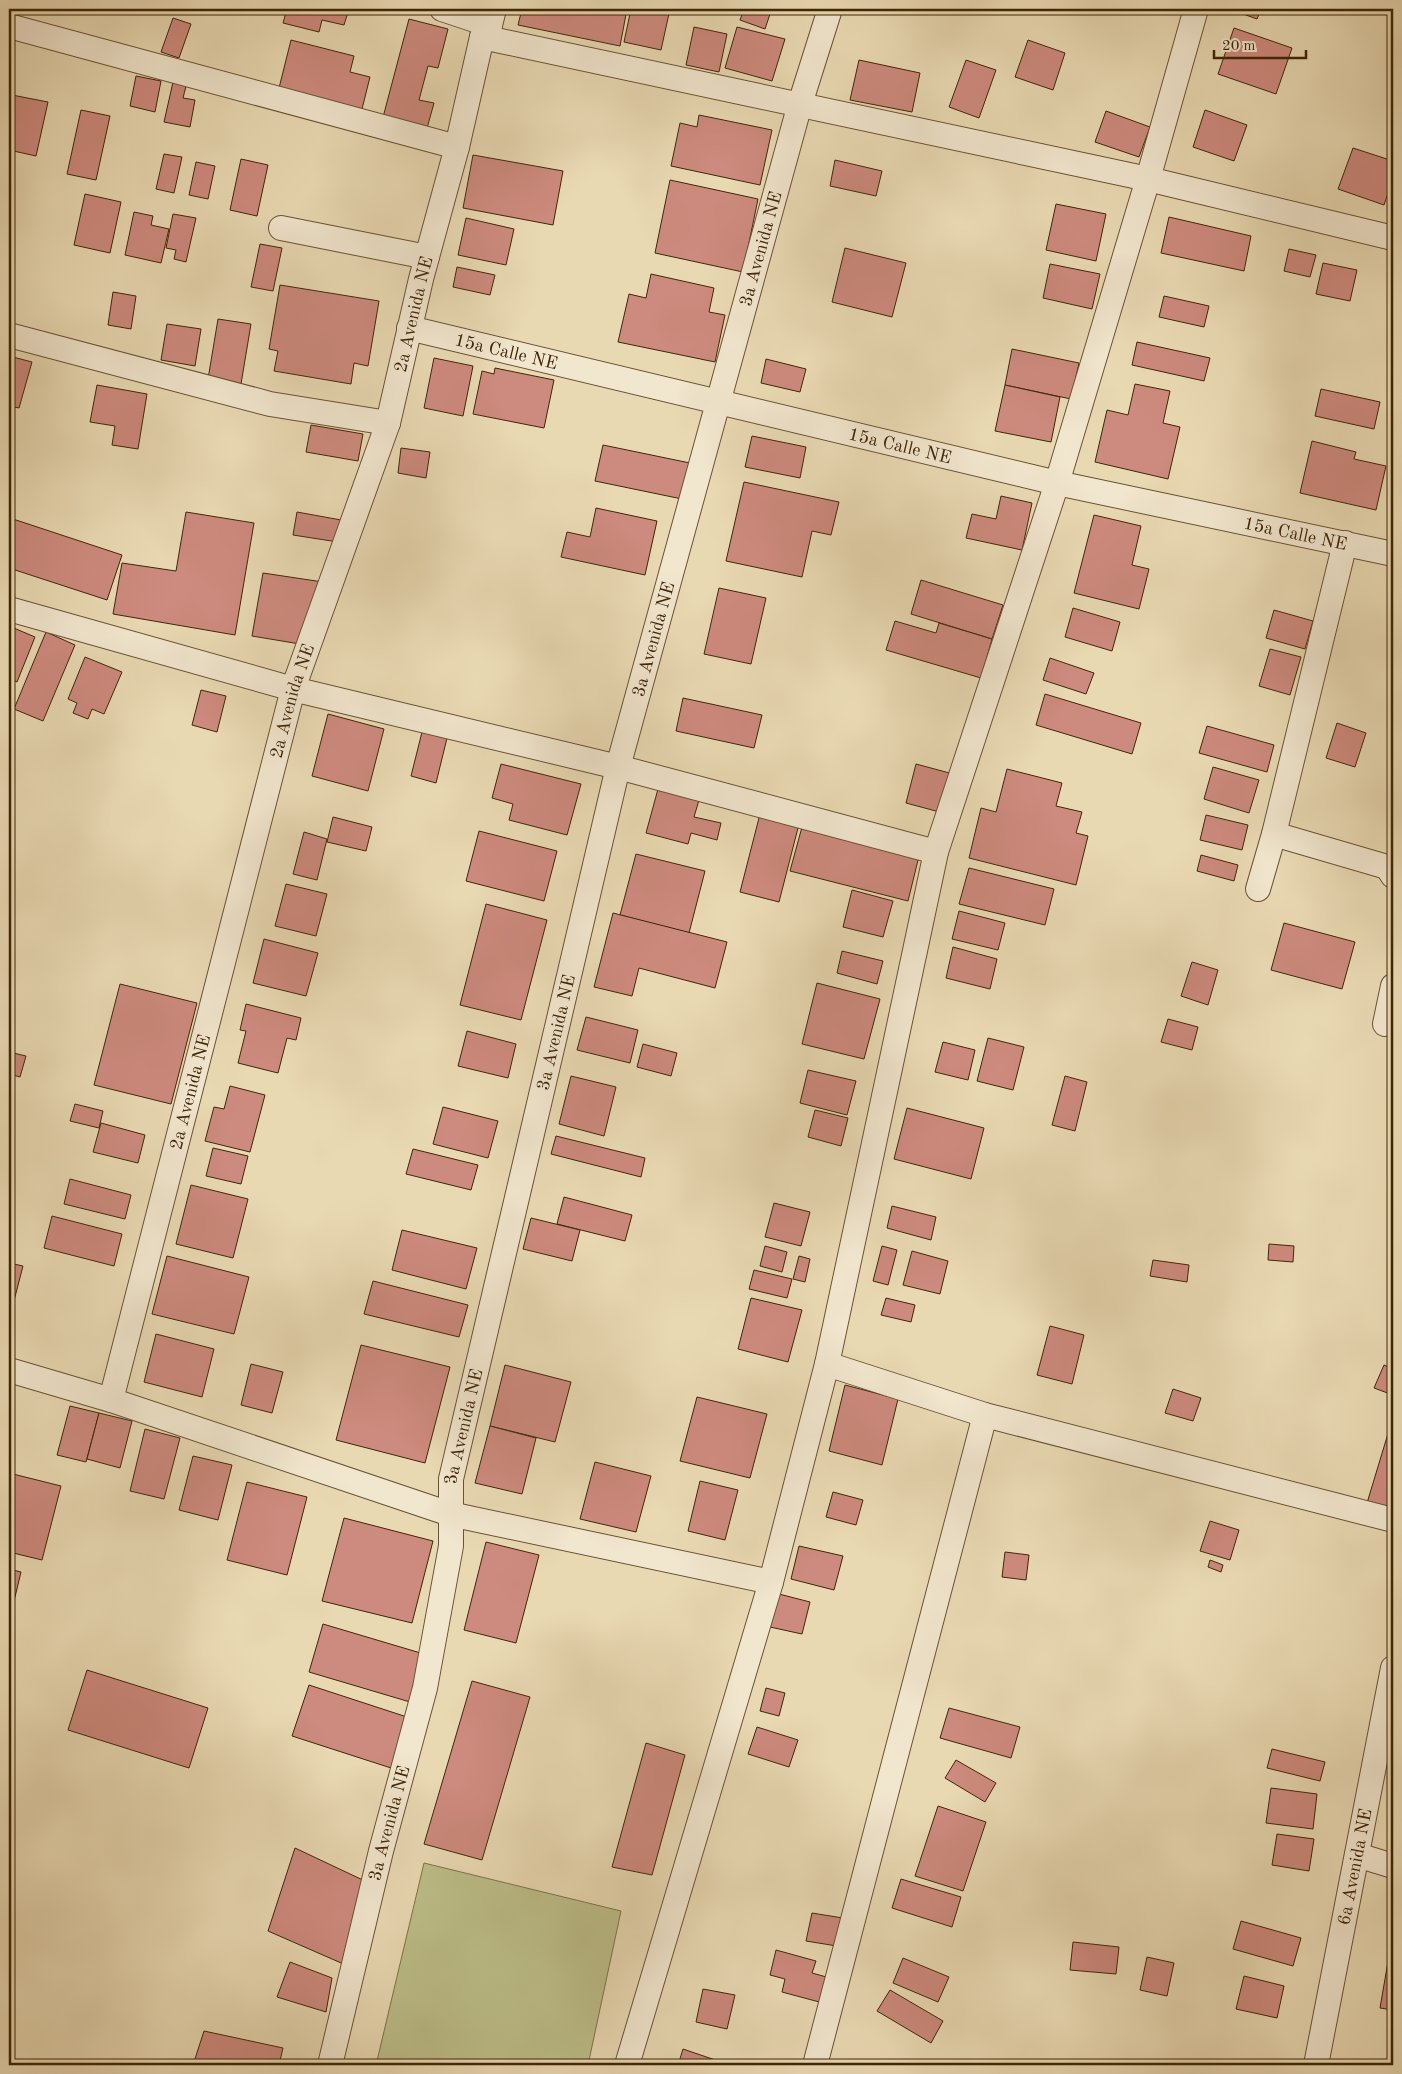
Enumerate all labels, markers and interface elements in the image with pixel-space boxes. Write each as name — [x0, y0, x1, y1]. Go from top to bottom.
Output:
scale bar — [1214, 28, 1307, 60]
text: 20 m — [1222, 39, 1256, 54]
street label: 3a Avenida NE — [737, 190, 786, 308]
street label: 2a Avenida NE — [392, 255, 437, 374]
street label: 15a Calle NE — [453, 331, 559, 373]
street label: 15a Calle NE — [847, 425, 953, 467]
street label: 15a Calle NE — [1242, 515, 1349, 554]
street label: 3a Avenida NE — [630, 580, 678, 699]
street label: 2a Avenida NE — [268, 642, 318, 760]
street label: 3a Avenida NE — [534, 973, 579, 1092]
street label: 2a Avenida NE — [167, 1033, 214, 1152]
street label: 3a Avenida NE — [443, 1367, 487, 1484]
street label: 3a Avenida NE — [366, 1764, 414, 1883]
street label: 6a Avenida NE — [1335, 1807, 1376, 1927]

